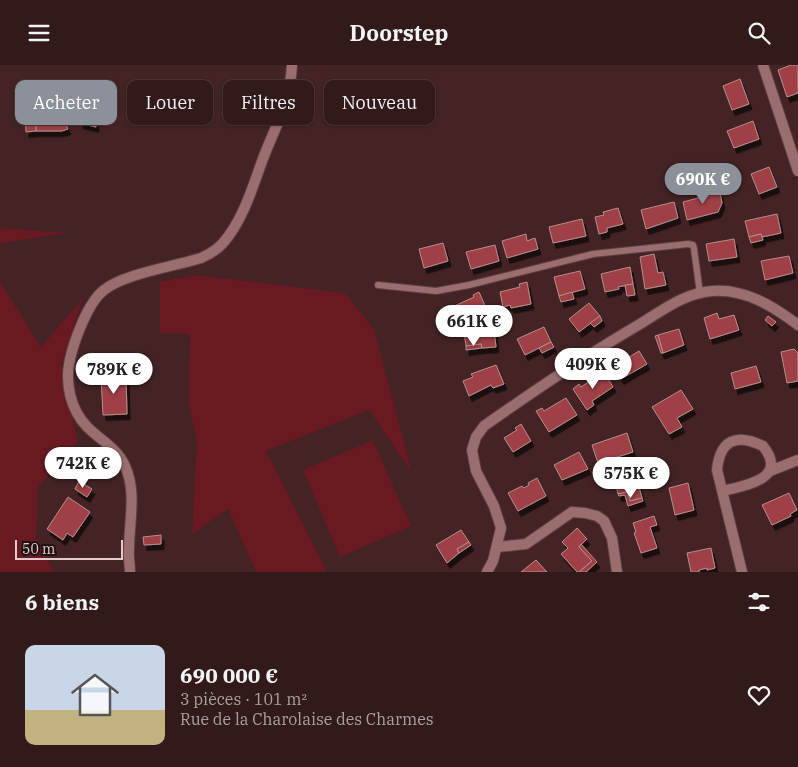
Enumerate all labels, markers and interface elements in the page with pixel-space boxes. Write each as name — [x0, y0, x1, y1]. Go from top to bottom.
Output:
text: Doorstep — [350, 18, 448, 47]
icon: menu — [25, 19, 53, 47]
icon: search — [745, 19, 773, 47]
chip: Acheter — [15, 80, 117, 125]
chip: Louer — [127, 80, 213, 125]
chip: Filtres — [223, 80, 314, 125]
chip: Nouveau — [324, 80, 435, 125]
pin: 690K € — [662, 163, 744, 205]
text: 690K € — [676, 169, 730, 189]
pin: 661K € — [433, 305, 515, 347]
text: 661K € — [447, 311, 501, 331]
pin: 409K € — [552, 347, 634, 390]
pin: 789K € — [73, 353, 155, 395]
text: 409K € — [566, 354, 620, 374]
text: 789K € — [87, 359, 141, 379]
pin: 742K € — [42, 447, 124, 489]
text: 742K € — [56, 453, 110, 473]
pin: 575K € — [590, 457, 672, 499]
text: 575K € — [604, 463, 658, 483]
scale bar — [15, 537, 122, 560]
text: 50 m — [22, 540, 55, 558]
text: 6 biens — [25, 588, 99, 616]
icon: filters — [745, 588, 773, 616]
text: 690 000 € — [180, 661, 278, 689]
icon: home — [65, 665, 125, 725]
icon: heart — [745, 681, 773, 709]
text: 3 pièces · 101 m² — [180, 689, 307, 709]
text: Rue de la Charolaise des Charmes — [180, 709, 434, 729]

